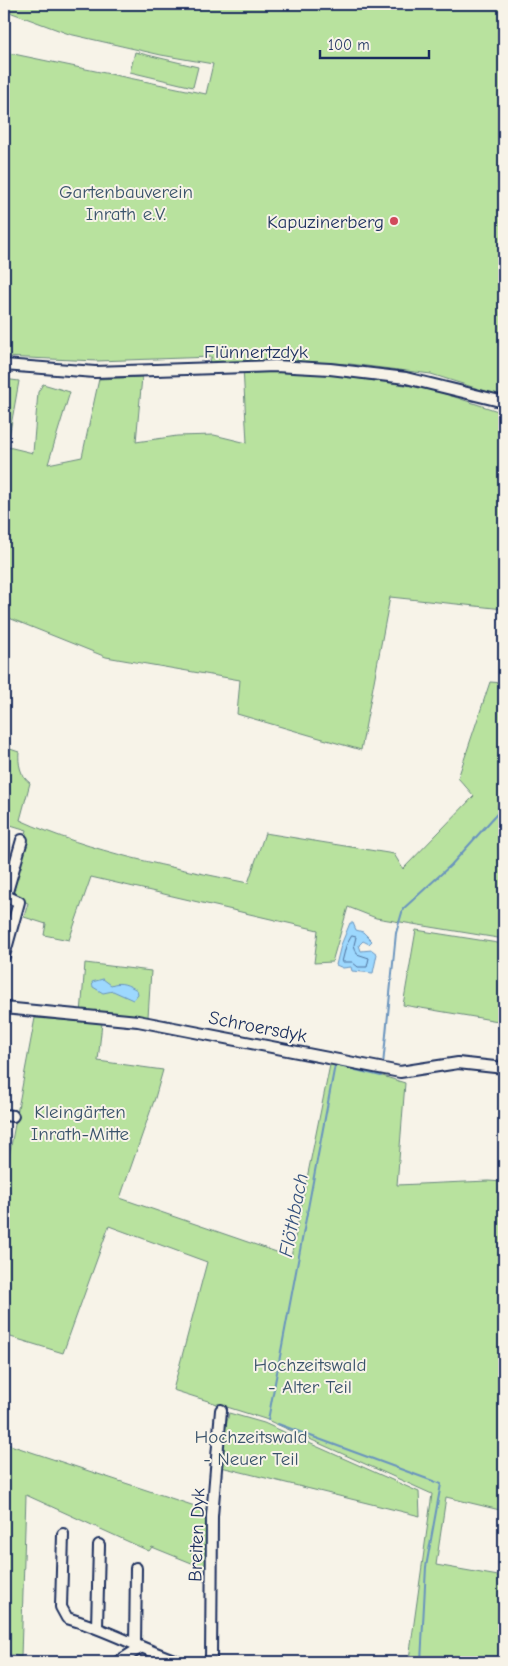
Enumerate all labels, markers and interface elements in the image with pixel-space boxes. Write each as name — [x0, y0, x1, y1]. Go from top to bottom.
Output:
scale bar — [320, 28, 429, 60]
text: 100 m — [328, 36, 370, 54]
park label: Gartenbauverein Inrath e.V. — [59, 181, 193, 225]
place label: Kapuzinerberg — [267, 211, 384, 233]
marker: Kapuzinerberg — [388, 215, 400, 227]
street label: Flünnertzdyk — [204, 341, 309, 363]
street label: Schroersdyk — [207, 1007, 310, 1047]
park label: Kleingärten Inrath-Mitte — [31, 1101, 129, 1145]
water label: Flöthbach — [274, 1171, 313, 1259]
park label: Hochzeitswald - Alter Teil — [253, 1354, 367, 1398]
park label: Hochzeitswald - Neuer Teil — [194, 1426, 308, 1470]
street label: Breiten Dyk — [184, 1487, 210, 1582]

